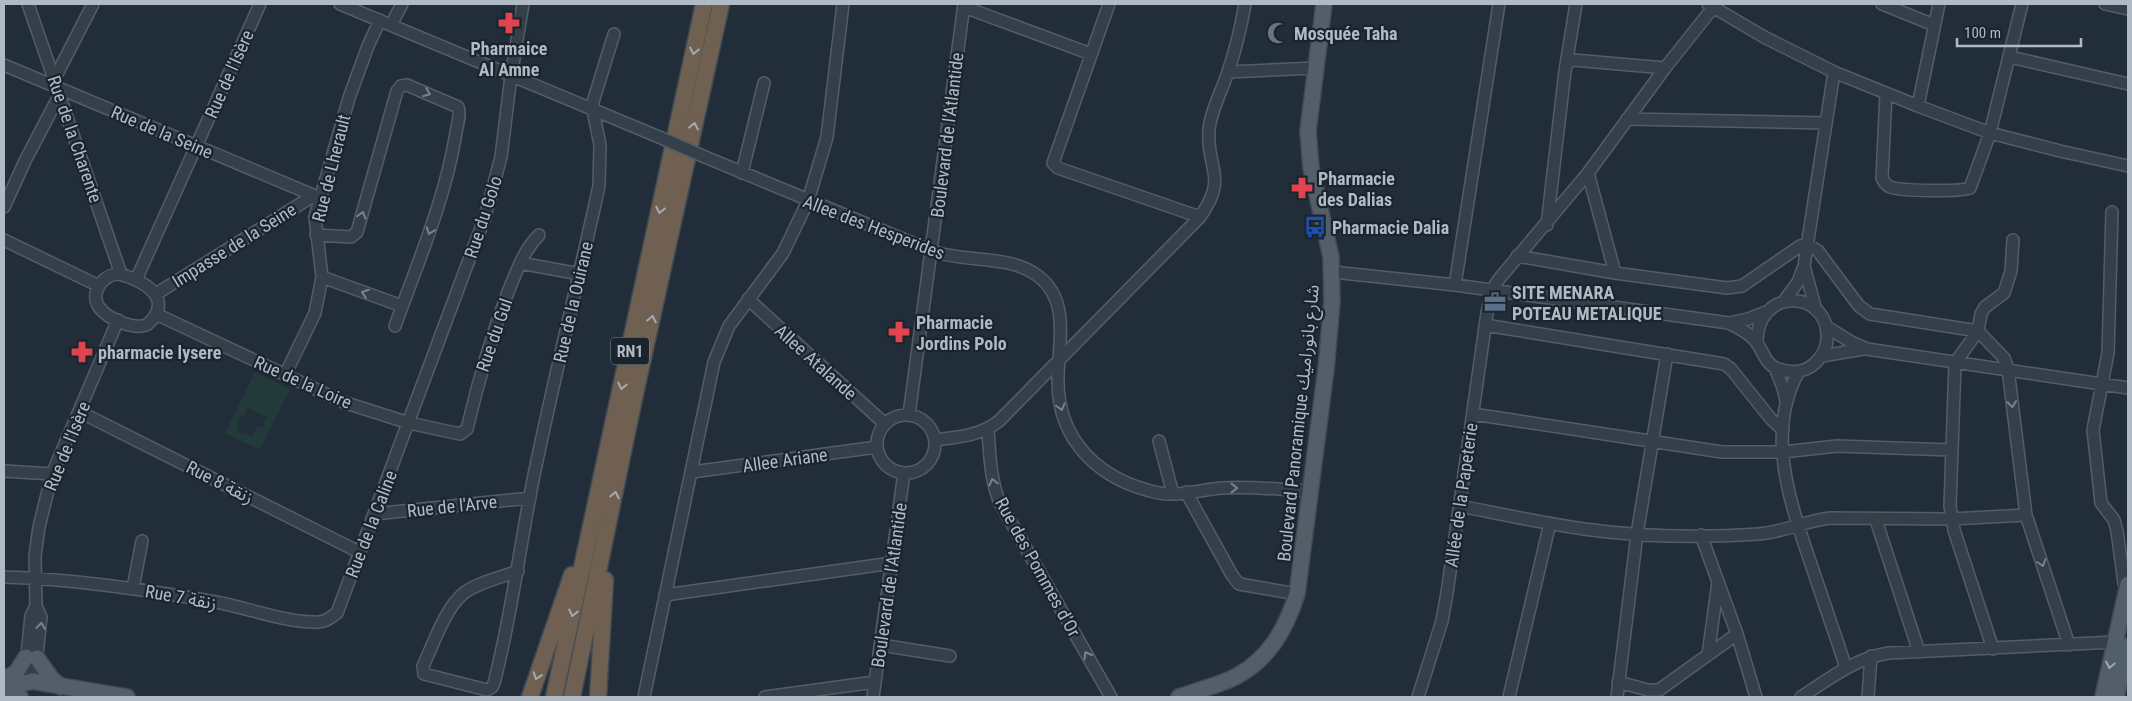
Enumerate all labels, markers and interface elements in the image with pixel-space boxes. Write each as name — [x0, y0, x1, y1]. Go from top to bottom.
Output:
pharmacy icon: Pharmaice Al Amne — [496, 10, 522, 36]
scale bar — [1957, 15, 2081, 47]
mosque icon: Mosquée Taha — [1265, 20, 1291, 46]
place label: Mosquée Taha — [1294, 23, 1398, 44]
text: 100 m — [1964, 24, 2001, 42]
street label: Rue de l'Isère — [200, 27, 258, 121]
place label: Pharmaice Al Amne — [471, 38, 548, 80]
one-way arrow — [689, 47, 700, 56]
street label: Boulevard de l'Atlantide — [926, 51, 968, 219]
street label: Rue de la Charente — [43, 73, 107, 205]
one-way arrow — [422, 87, 431, 98]
street label: Rue de la Seine — [108, 101, 216, 163]
street label: Rue de Lherault — [308, 112, 354, 224]
one-way arrow — [688, 122, 699, 131]
place label: Pharmacie des Dalias — [1318, 168, 1395, 210]
street label: Rue du Golo — [460, 173, 506, 261]
pharmacy icon: Pharmacie des Dalias — [1289, 175, 1315, 201]
street label: Allee des Hesperides — [800, 190, 948, 264]
street label: Impasse de la Seine — [168, 198, 300, 292]
one-way arrow — [655, 206, 666, 215]
one-way arrow — [357, 211, 367, 219]
bus stop icon: Pharmacie Dalia — [1302, 214, 1328, 240]
place label: Pharmacie Dalia — [1332, 217, 1449, 238]
one-way arrow — [426, 226, 436, 235]
street label: Rue de la Ouirane — [549, 239, 597, 365]
place label: SITE MENARA POTEAU METALIQUE — [1512, 282, 1662, 324]
street label: Boulevard Panoramique شارع بانوراميك — [1273, 283, 1327, 563]
one-way arrow — [362, 289, 370, 299]
office icon: SITE MENARA POTEAU METALIQUE — [1482, 289, 1508, 315]
street label: Rue du Gul — [472, 296, 516, 374]
place label: Pharmacie Jordins Polo — [916, 312, 1007, 354]
one-way arrow — [646, 315, 657, 324]
pharmacy icon: Pharmacie Jordins Polo — [886, 319, 912, 345]
street label: Allee Atalande — [771, 320, 861, 404]
road number: RN1 — [611, 338, 649, 364]
pharmacy icon: pharmacie lysere — [69, 339, 95, 365]
place label: pharmacie lysere — [98, 342, 222, 363]
street label: Rue de la Loire — [251, 351, 355, 413]
one-way arrow — [617, 382, 628, 391]
street label: Rue de l'Isère — [40, 398, 94, 494]
one-way arrow — [2006, 400, 2017, 408]
one-way arrow — [1055, 403, 1066, 412]
street label: Allée de la Papeterie — [1440, 421, 1482, 569]
street label: Allee Ariane — [741, 444, 829, 476]
street label: Rue 8 زنقة — [183, 456, 257, 509]
street label: Rue de la Caline — [341, 467, 401, 581]
one-way arrow — [988, 477, 999, 486]
one-way arrow — [1230, 483, 1238, 493]
street label: Rue de l'Arve — [406, 491, 498, 521]
one-way arrow — [609, 491, 619, 500]
street label: Rue des Pommes d'Or — [991, 494, 1085, 641]
street label: Boulevard de l'Atlantide — [867, 501, 911, 669]
one-way arrow — [2036, 558, 2046, 567]
street label: Rue 7 زنقة — [143, 580, 218, 615]
one-way arrow — [568, 609, 579, 618]
one-way arrow — [35, 622, 46, 630]
one-way arrow — [1083, 651, 1093, 660]
one-way arrow — [2105, 661, 2116, 670]
one-way arrow — [533, 671, 543, 680]

